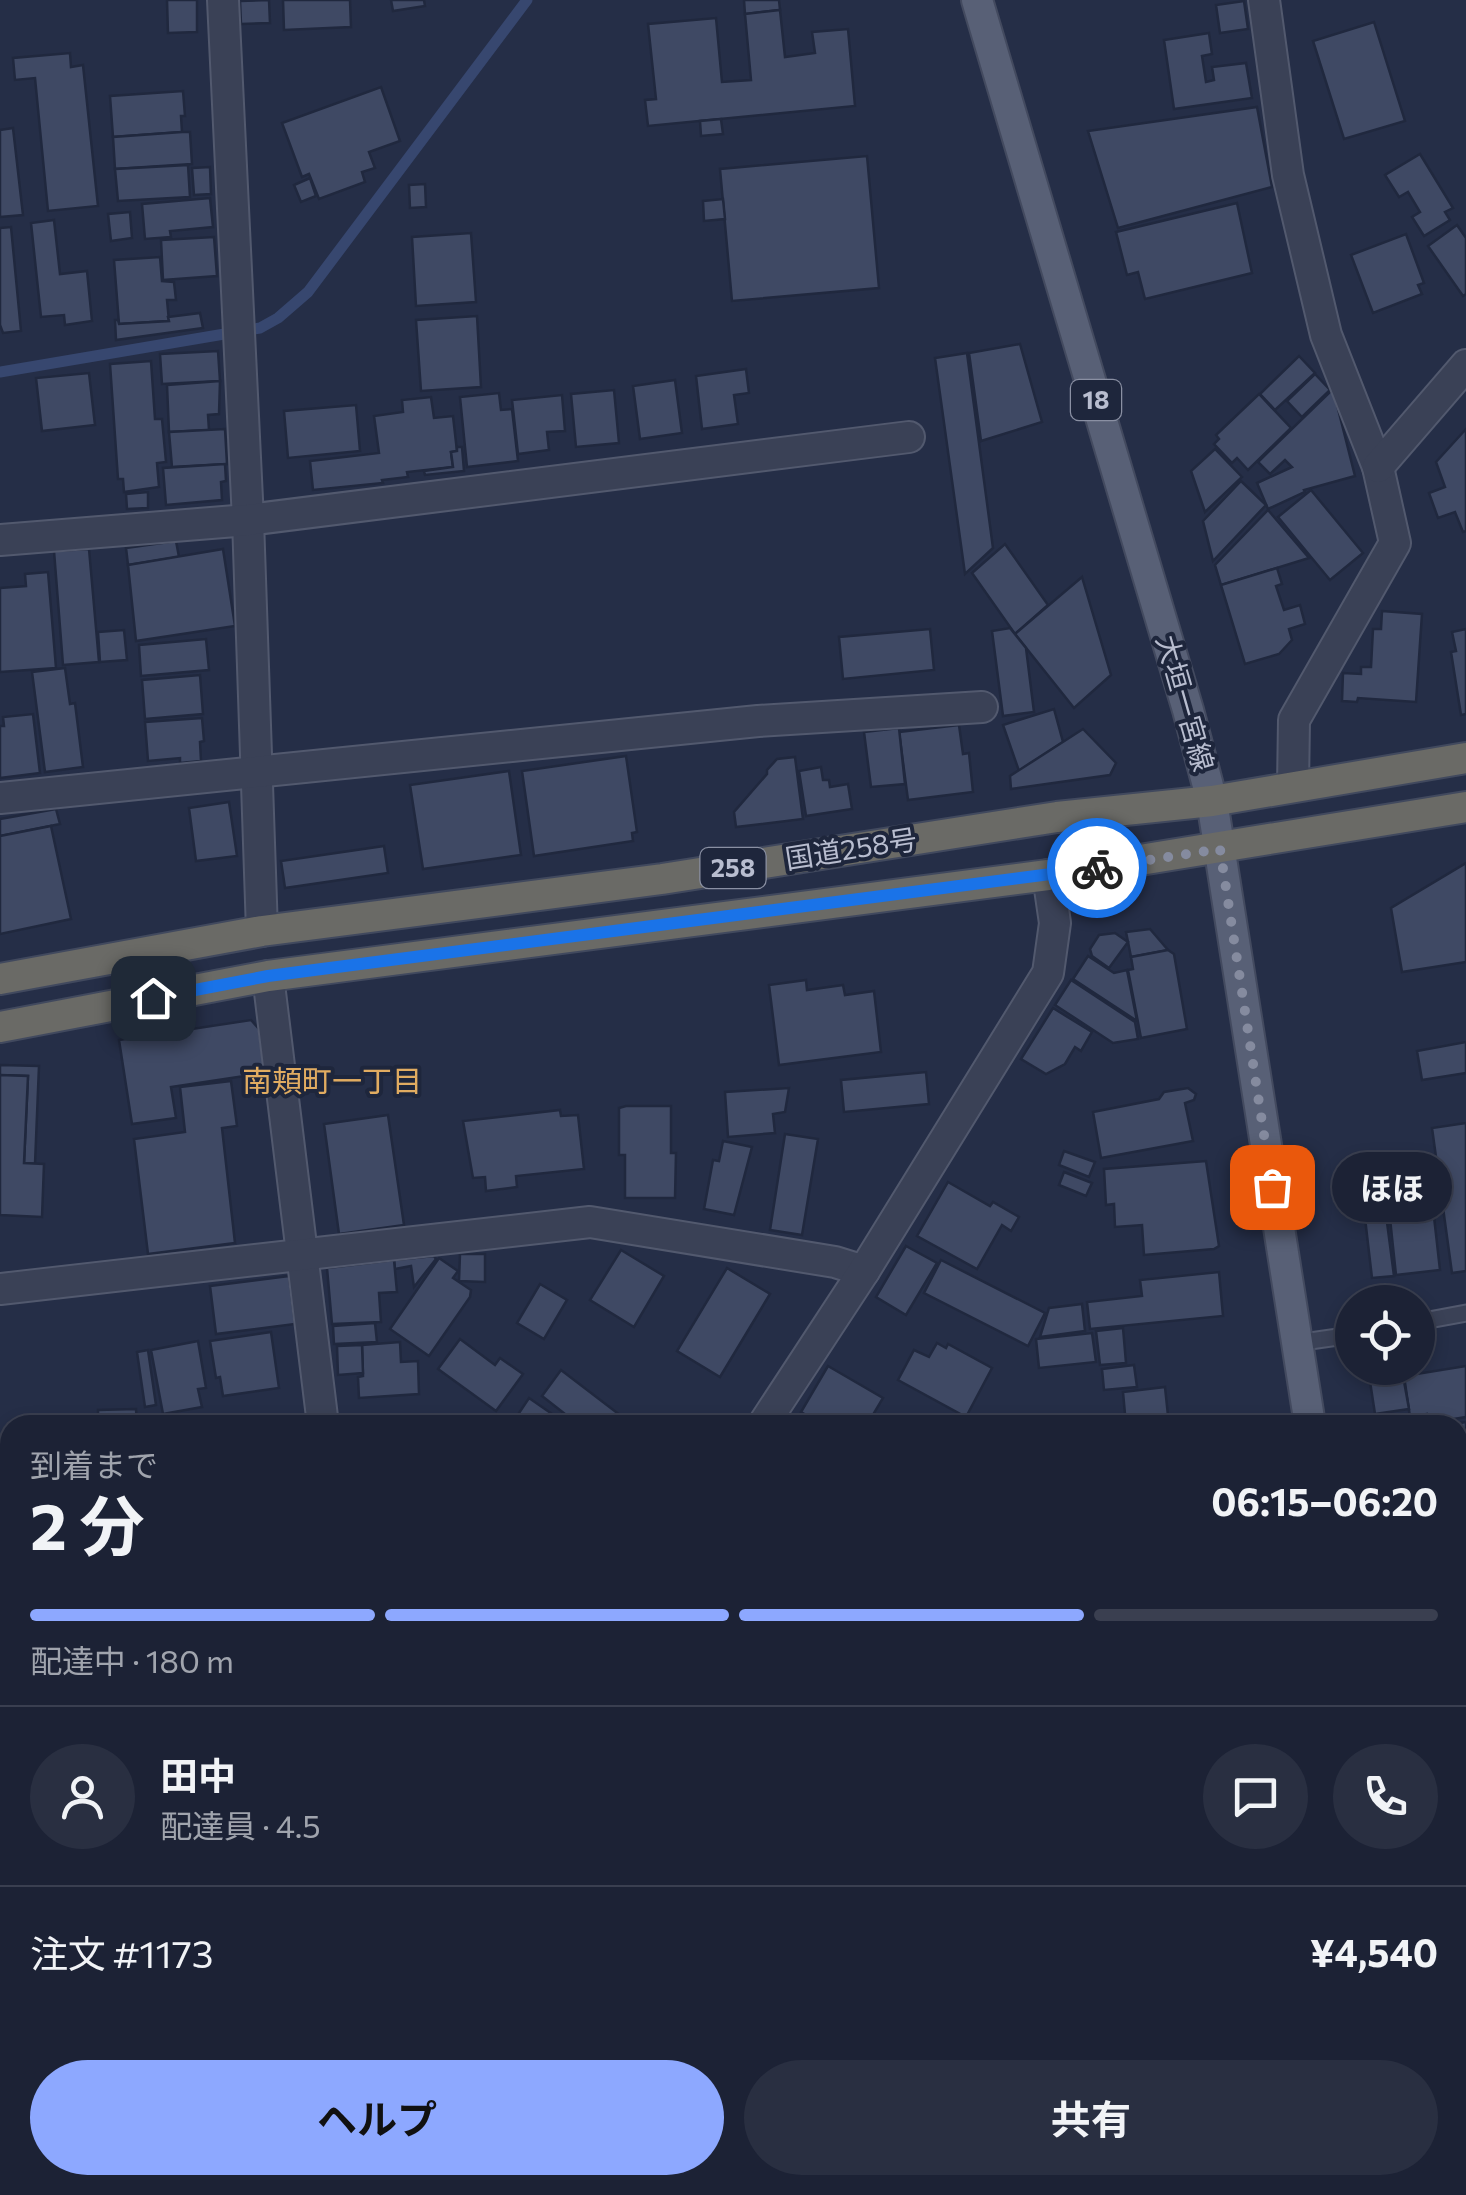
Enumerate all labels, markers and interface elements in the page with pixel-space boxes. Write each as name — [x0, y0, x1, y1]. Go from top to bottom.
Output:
road number: 18 — [1071, 380, 1121, 420]
street label: 大垣一宮線 — [1150, 631, 1222, 775]
courier — [1047, 818, 1147, 918]
street label: 国道258号 — [783, 821, 919, 875]
icon: bike — [1070, 841, 1125, 896]
road number: 258 — [700, 848, 766, 888]
pin — [111, 956, 196, 1041]
icon: home — [126, 971, 181, 1026]
district label: 南頬町一丁目 — [242, 1061, 422, 1098]
pin — [1230, 1145, 1315, 1230]
callout: ほほ — [1332, 1152, 1452, 1222]
icon: bag — [1245, 1160, 1300, 1215]
text: ほほ — [1360, 1167, 1424, 1207]
map controls — [1335, 1285, 1435, 1385]
button: locate — [1335, 1285, 1435, 1385]
text: 到着まで — [30, 1444, 158, 1484]
text: 06:15–06:20 — [1211, 1477, 1438, 1524]
text: 2 分 — [30, 1484, 144, 1563]
text: 配達中 · 180 m — [30, 1640, 234, 1680]
button: person — [30, 1744, 135, 1849]
button: chat — [1203, 1744, 1308, 1849]
button: phone — [1333, 1744, 1438, 1849]
text: 田中 — [160, 1751, 236, 1798]
text: 配達員 · 4.5 — [160, 1805, 321, 1845]
text: ¥4,540 — [1310, 1928, 1438, 1975]
text: 注文 #1173 — [30, 1929, 213, 1976]
button: ヘルプ — [30, 2060, 724, 2175]
button: 共有 — [744, 2060, 1438, 2175]

